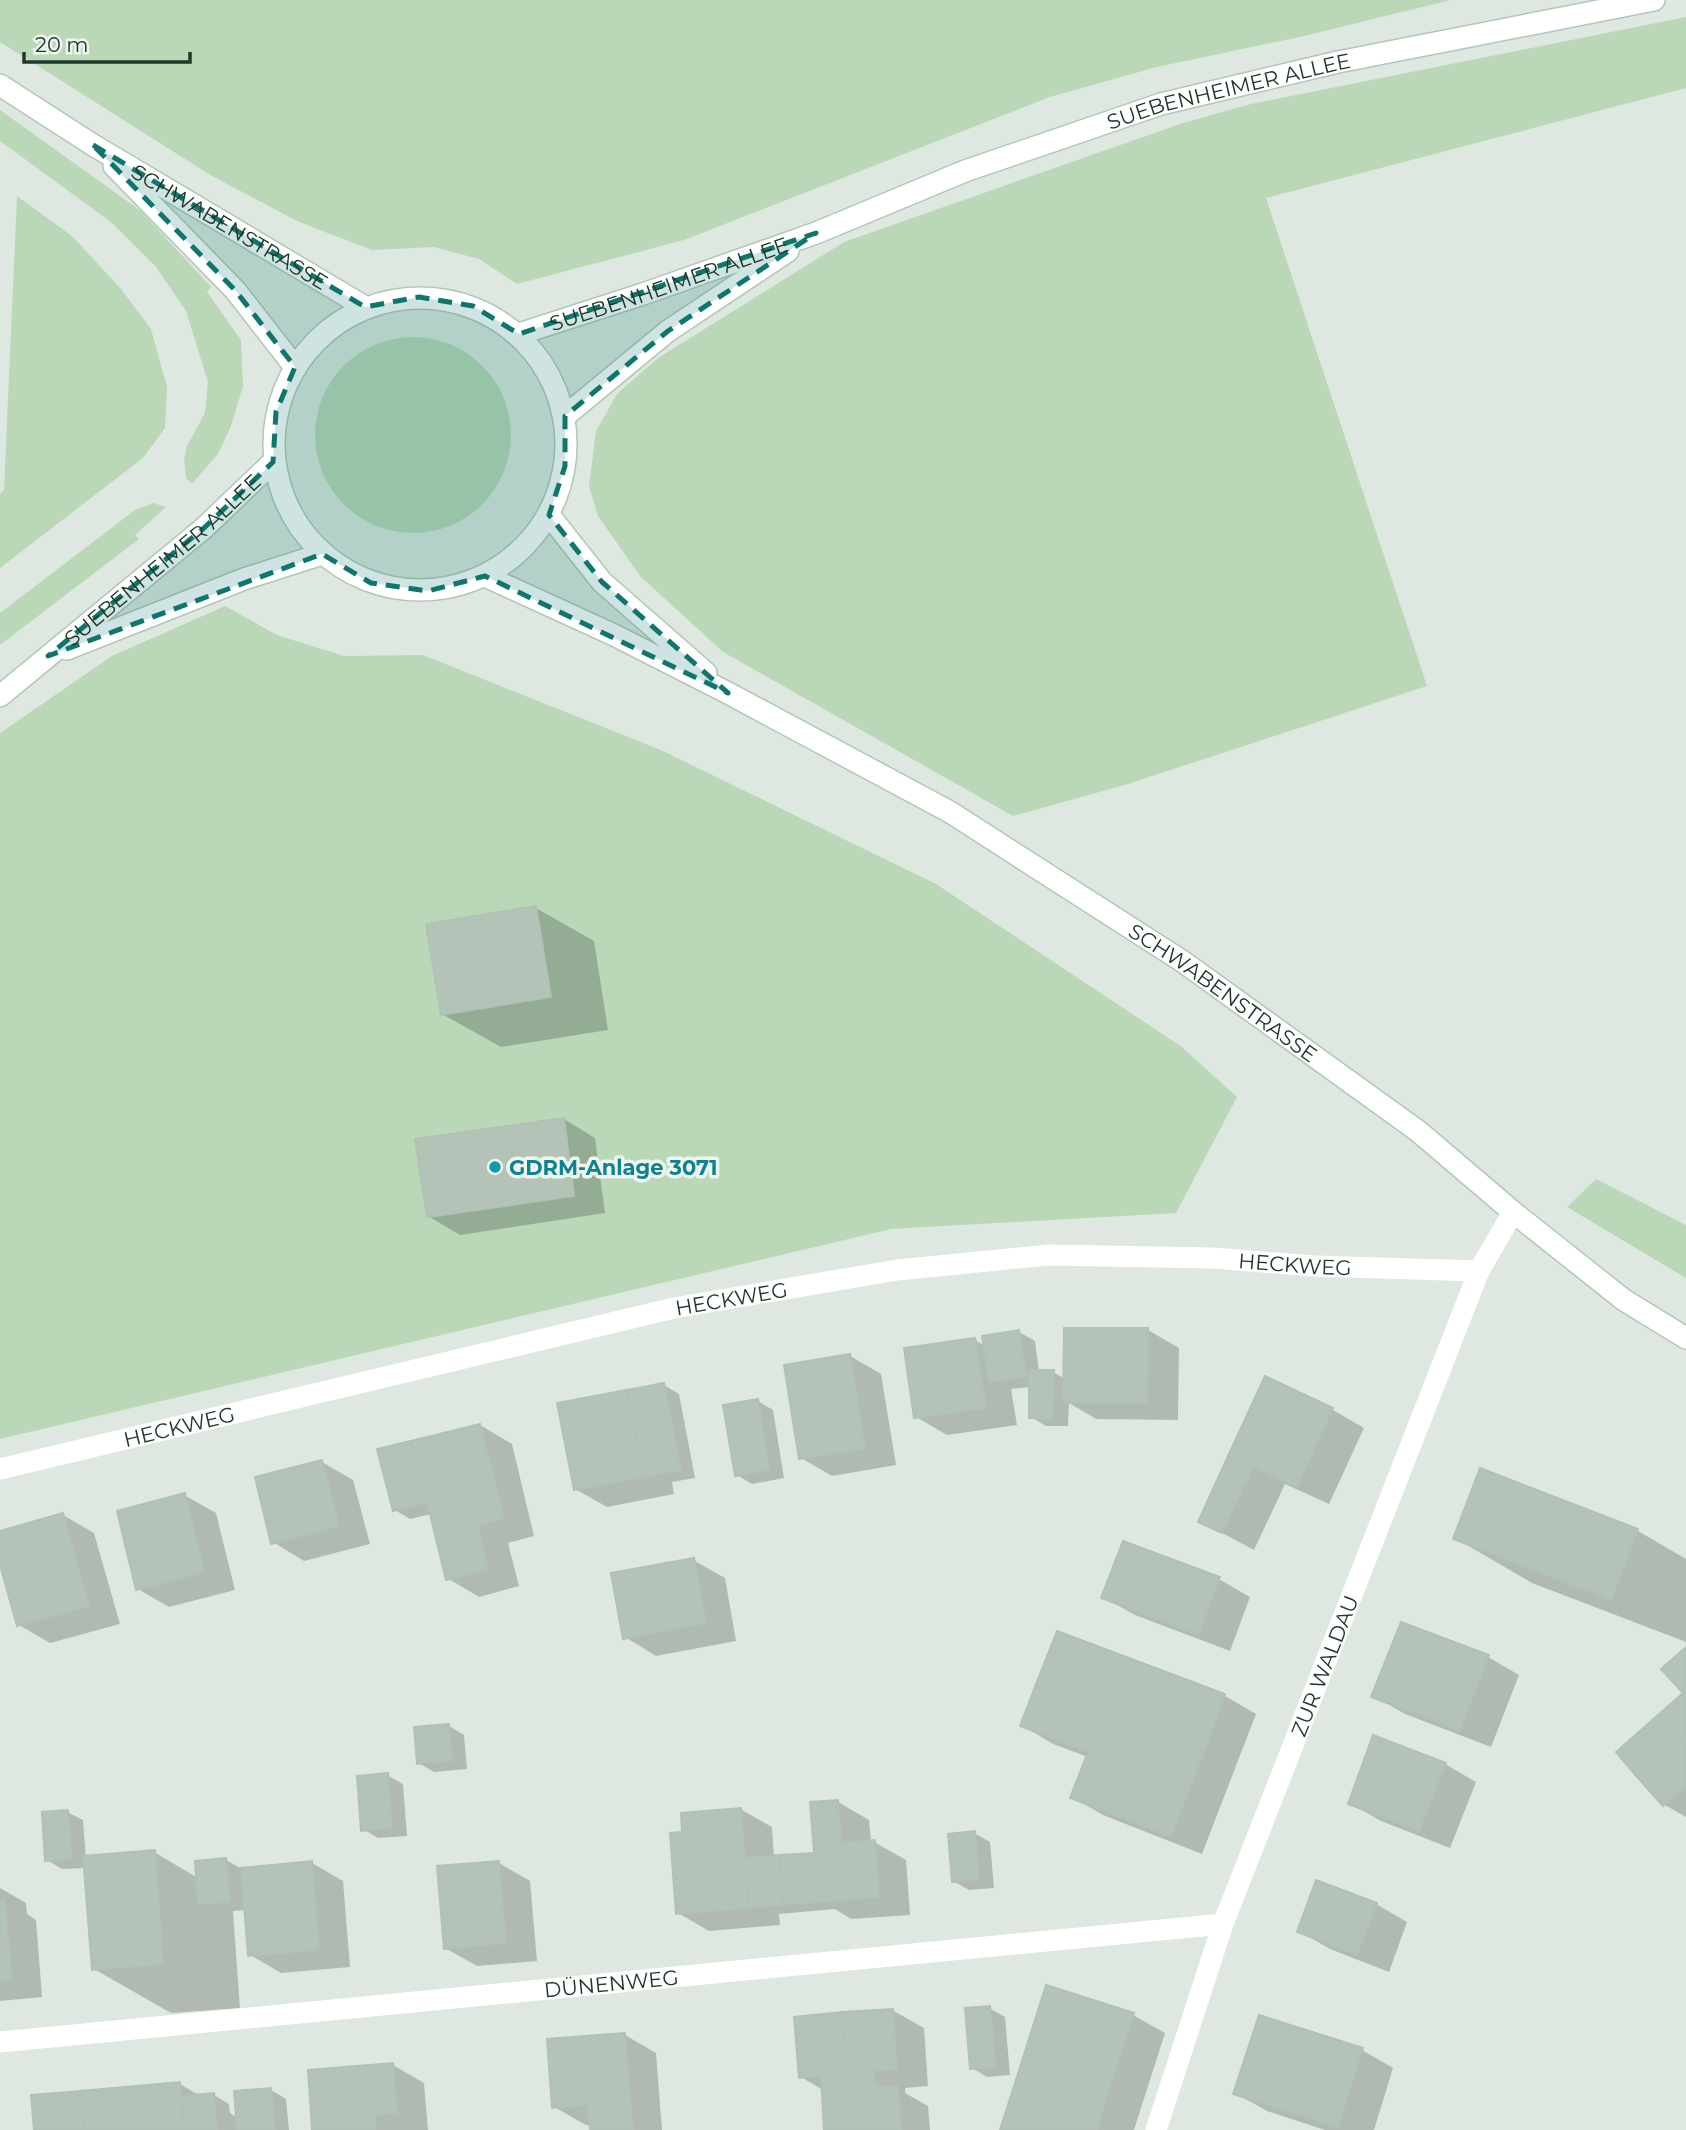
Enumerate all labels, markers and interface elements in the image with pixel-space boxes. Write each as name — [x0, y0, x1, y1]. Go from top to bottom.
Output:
scale bar — [24, 21, 191, 65]
text: 20 m — [35, 32, 89, 57]
street label: SUEBENHEIMER ALLEE — [1103, 47, 1352, 134]
street label: SCHWABENSTRASSE — [127, 158, 333, 295]
street label: SUEBENHEIMER ALLEE — [546, 231, 792, 336]
street label: SUEBENHEIMER ALLEE — [59, 468, 266, 651]
street label: SCHWABENSTRASSE — [1124, 918, 1322, 1067]
place label: GDRM-Anlage 3071 — [509, 1155, 718, 1180]
marker: GDRM-Anlage 3071 — [487, 1159, 503, 1175]
street label: HECKWEG — [1237, 1248, 1352, 1280]
street label: HECKWEG — [673, 1276, 789, 1320]
street label: HECKWEG — [121, 1401, 237, 1452]
street label: ZUR WALDAU — [1285, 1592, 1363, 1740]
street label: DÜNENWEG — [543, 1964, 680, 2002]

